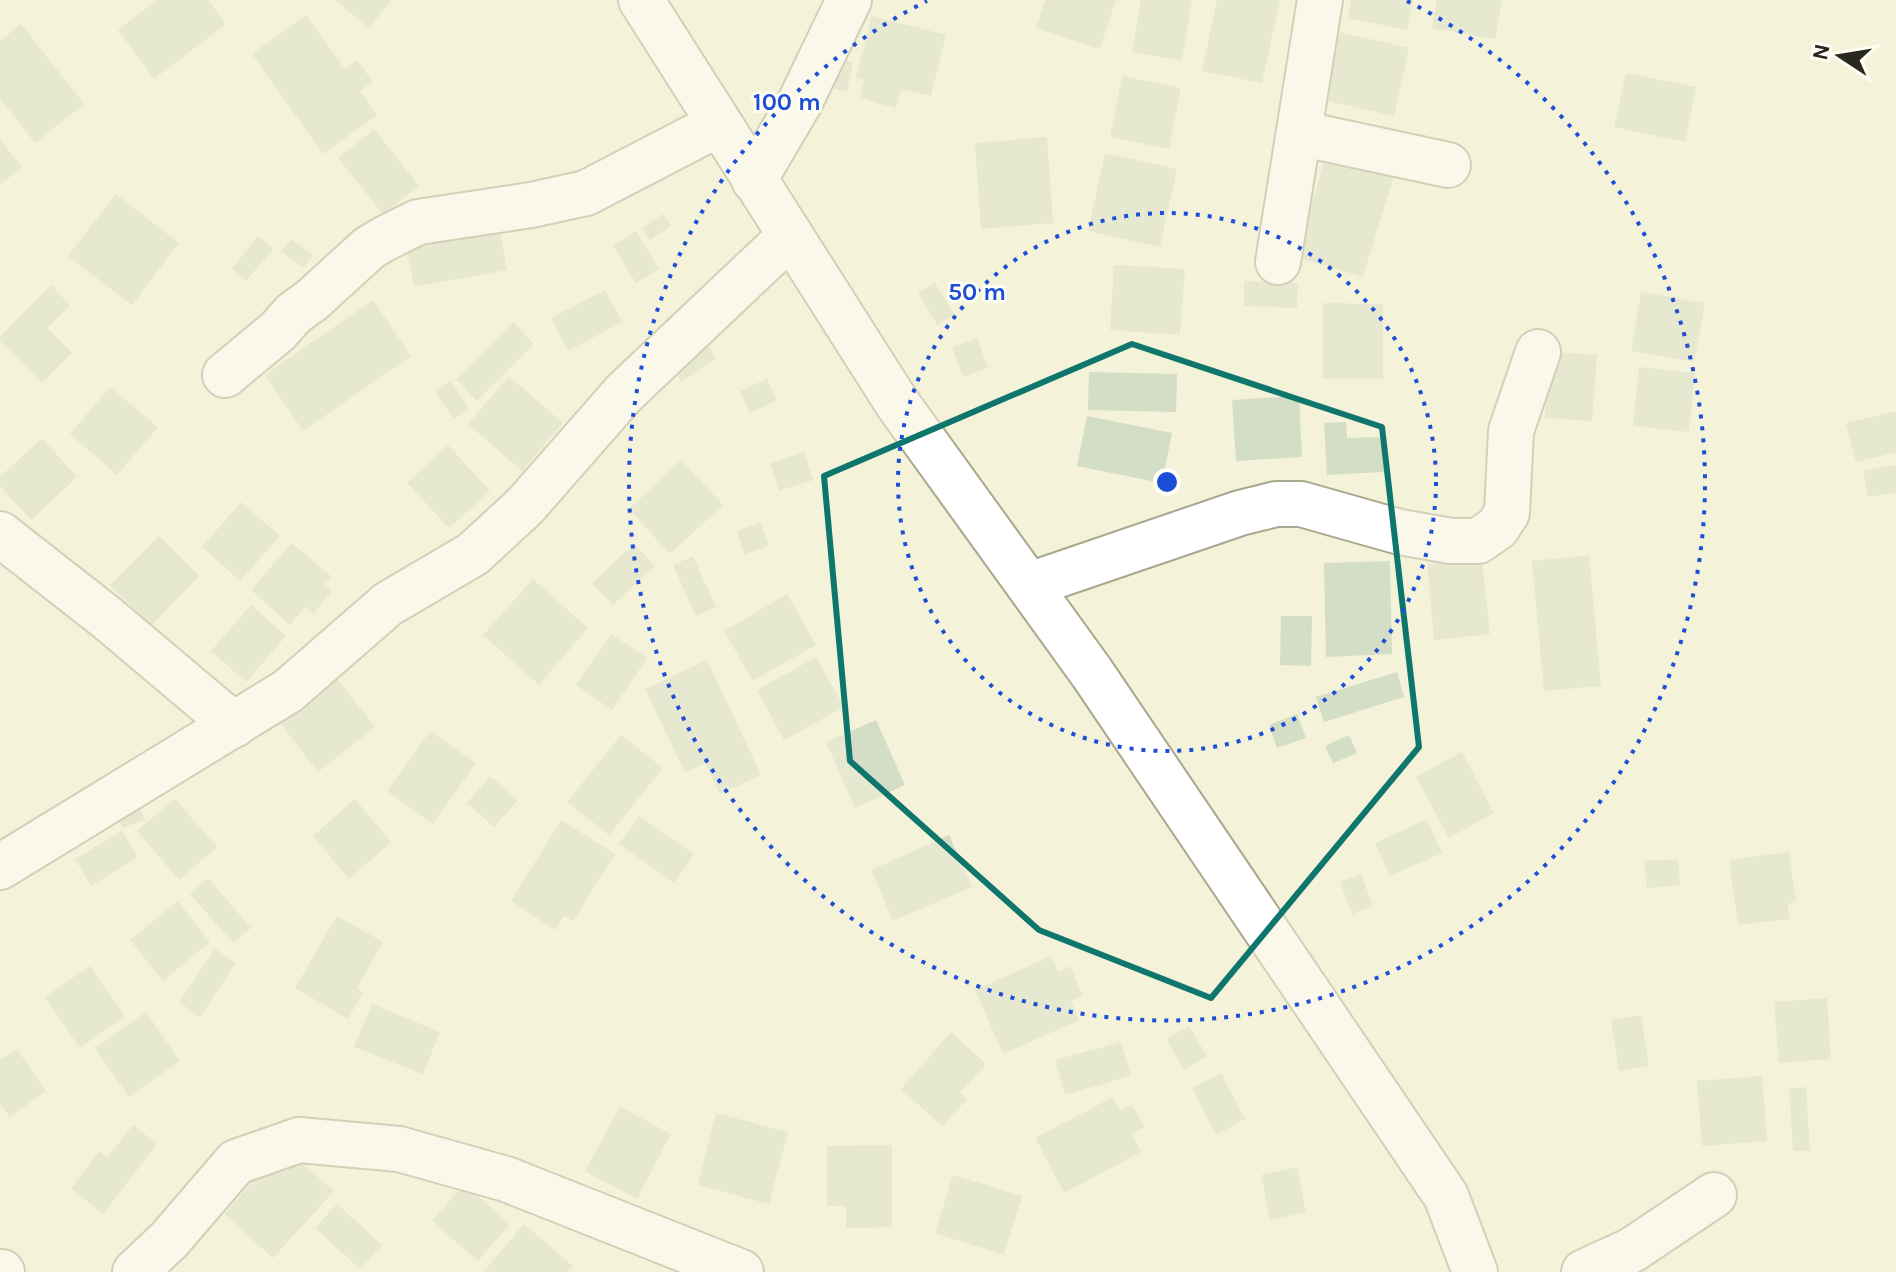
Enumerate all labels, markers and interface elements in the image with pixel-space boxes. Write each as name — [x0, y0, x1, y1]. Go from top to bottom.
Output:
north arrow — [1800, 16, 1880, 96]
text: N — [1807, 42, 1836, 62]
text: 100 m — [753, 88, 821, 116]
text: 50 m — [948, 278, 1006, 306]
centre of rings — [1153, 468, 1181, 496]

